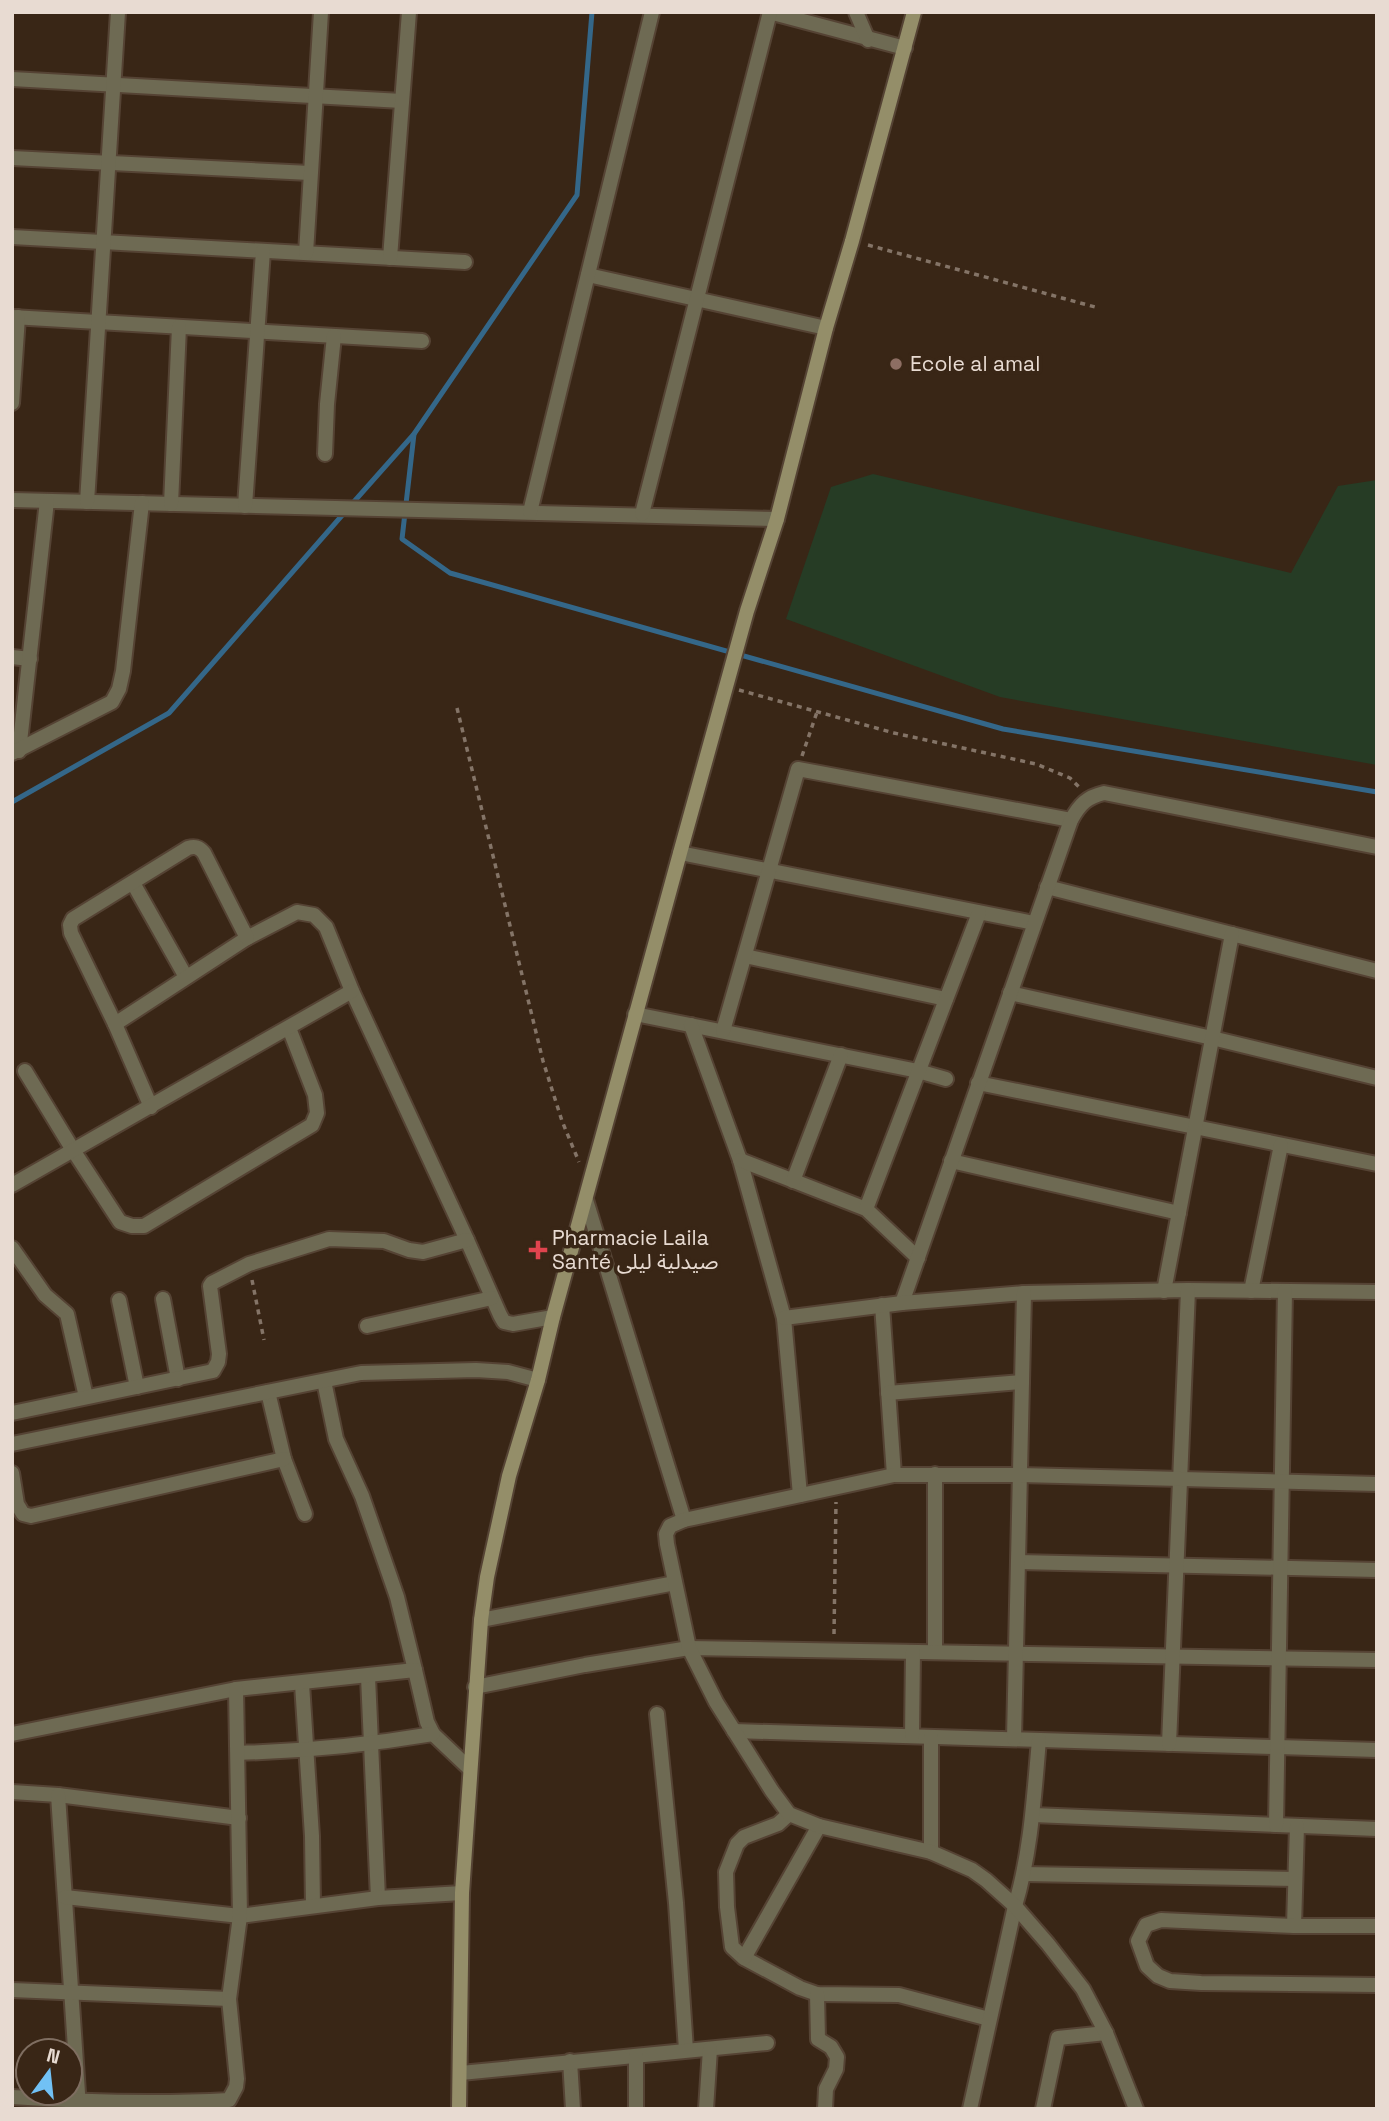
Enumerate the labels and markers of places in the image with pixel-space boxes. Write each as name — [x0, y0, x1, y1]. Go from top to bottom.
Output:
place label: Ecole al amal — [910, 350, 1040, 377]
marker: Ecole al amal — [888, 356, 904, 372]
place label: Pharmacie Laila Santé صيدلية ليلى — [552, 1224, 719, 1275]
marker: Pharmacie Laila Santé صيدلية ليلى — [530, 1242, 546, 1258]

